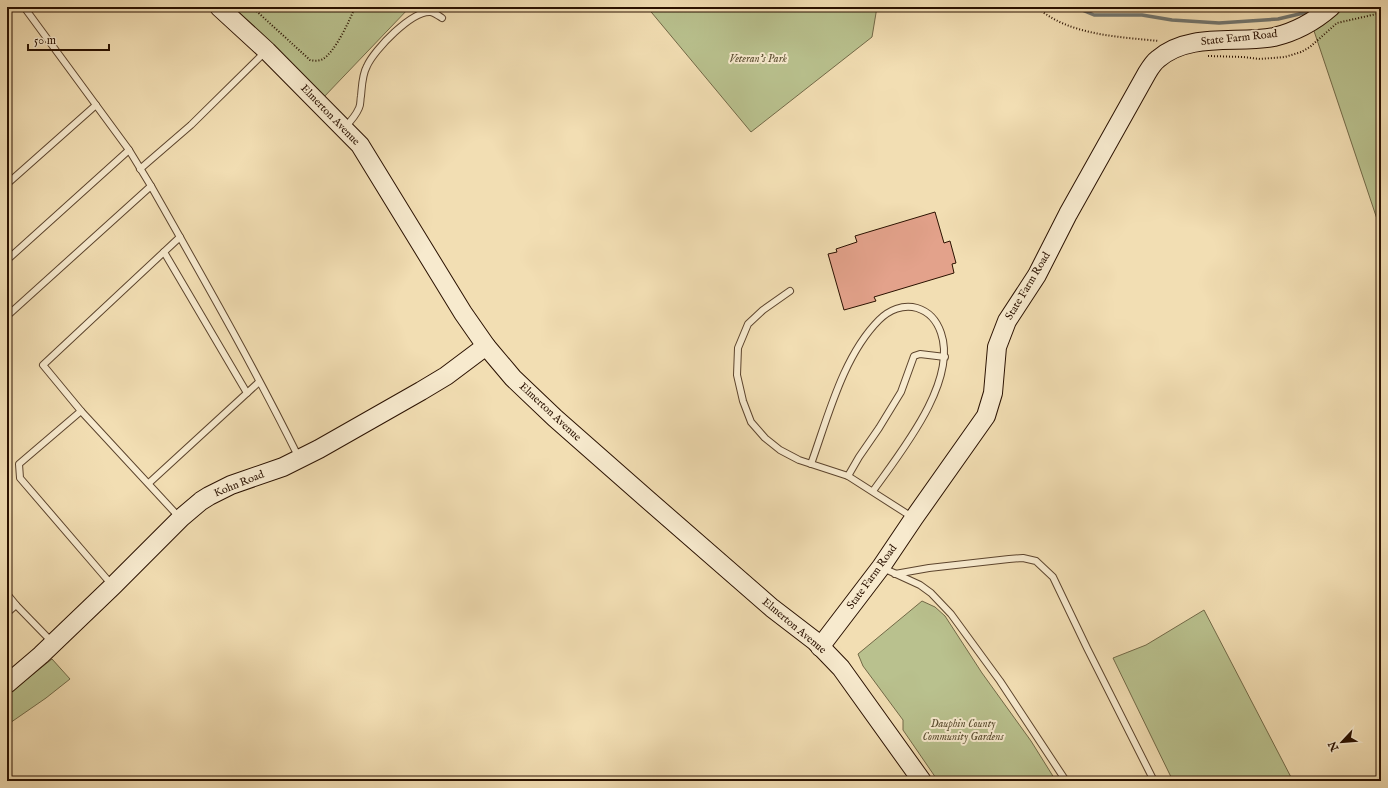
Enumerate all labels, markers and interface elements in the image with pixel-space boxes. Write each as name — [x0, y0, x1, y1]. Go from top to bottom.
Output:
scale bar — [28, 26, 109, 52]
street label: State Farm Road — [1200, 27, 1278, 49]
text: 50 m — [34, 33, 56, 48]
park label: Veteran's Park — [729, 52, 787, 66]
street label: Elmerton Avenue — [297, 81, 363, 149]
street label: State Farm Road — [1002, 249, 1054, 323]
street label: Elmerton Avenue — [516, 380, 584, 444]
street label: Kohn Road — [212, 468, 266, 500]
street label: State Farm Road — [844, 542, 900, 612]
street label: Elmerton Avenue — [759, 595, 829, 657]
park label: Dauphin County Community Gardens — [922, 717, 1004, 744]
north arrow — [1322, 722, 1362, 762]
text: N — [1325, 738, 1343, 754]

